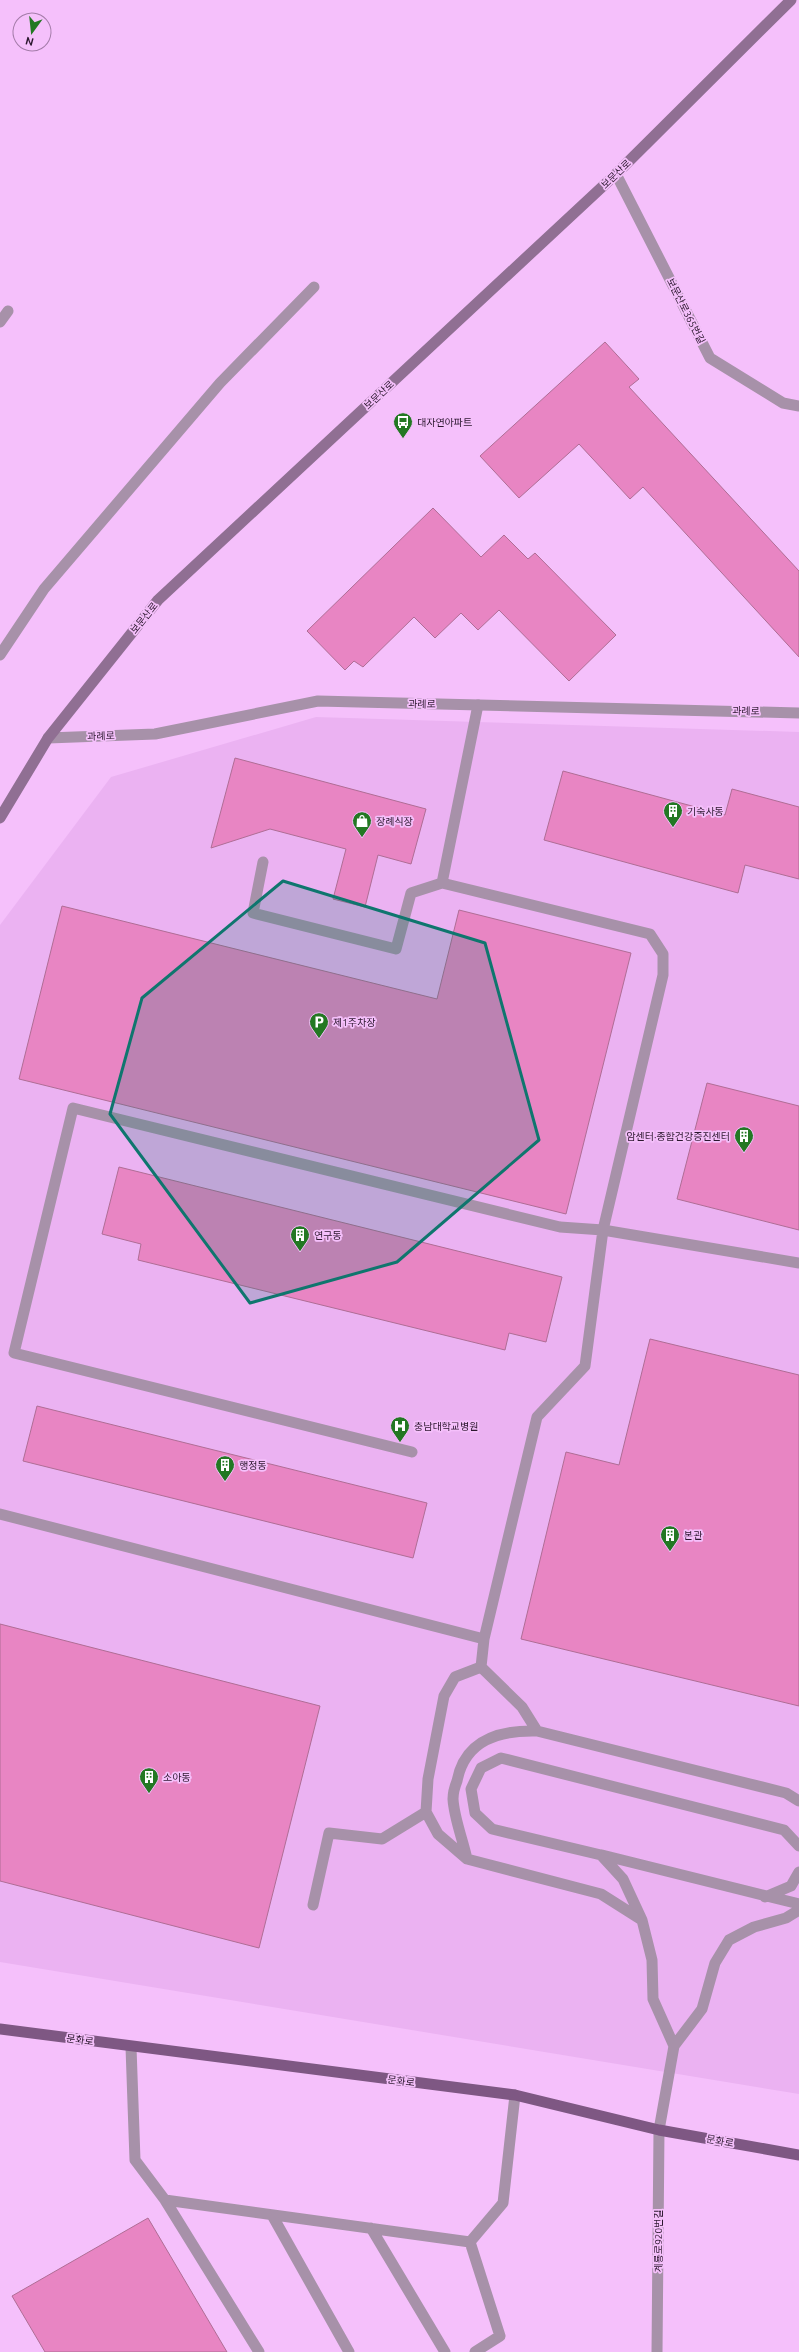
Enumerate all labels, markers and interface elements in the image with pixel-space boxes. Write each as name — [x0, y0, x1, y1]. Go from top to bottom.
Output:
north arrow — [12, 12, 52, 52]
text: N — [24, 35, 35, 49]
street label: 보문산로 — [599, 157, 633, 191]
street label: 보문산로365번길 — [665, 276, 707, 346]
street label: 보문산로 — [362, 378, 396, 412]
bus stop icon: 대자연아파트 — [392, 411, 414, 439]
place label: 대자연아파트 — [417, 417, 472, 428]
street label: 보문산로 — [128, 600, 160, 636]
street label: 과례로 — [408, 698, 436, 710]
street label: 과례로 — [732, 705, 760, 717]
street label: 과례로 — [87, 730, 115, 742]
building icon: 기숙사동 — [662, 800, 684, 828]
place label: 기숙사동 — [687, 806, 724, 817]
shop icon: 장례식장 — [351, 810, 373, 838]
place label: 장례식장 — [376, 816, 413, 827]
parking icon: 제1주차장 — [308, 1011, 330, 1039]
place label: 제1주차장 — [333, 1017, 375, 1028]
building icon: 암센터·종합건강증진센터 — [733, 1125, 755, 1153]
place label: 암센터·종합건강증진센터 — [626, 1131, 730, 1142]
building icon: 연구동 — [289, 1224, 311, 1252]
place label: 연구동 — [314, 1230, 342, 1241]
hospital icon: 충남대학교병원 — [389, 1415, 411, 1443]
place label: 충남대학교병원 — [414, 1421, 478, 1432]
building icon: 행정동 — [214, 1454, 236, 1482]
place label: 행정동 — [239, 1460, 267, 1471]
building icon: 본관 — [659, 1524, 681, 1552]
place label: 본관 — [684, 1530, 703, 1541]
building icon: 소아동 — [138, 1766, 160, 1794]
place label: 소아동 — [163, 1772, 191, 1783]
street label: 문화로 — [66, 2033, 94, 2047]
street label: 문화로 — [387, 2074, 415, 2088]
street label: 문화로 — [705, 2133, 735, 2149]
street label: 계룡로920번길 — [653, 2210, 664, 2272]

